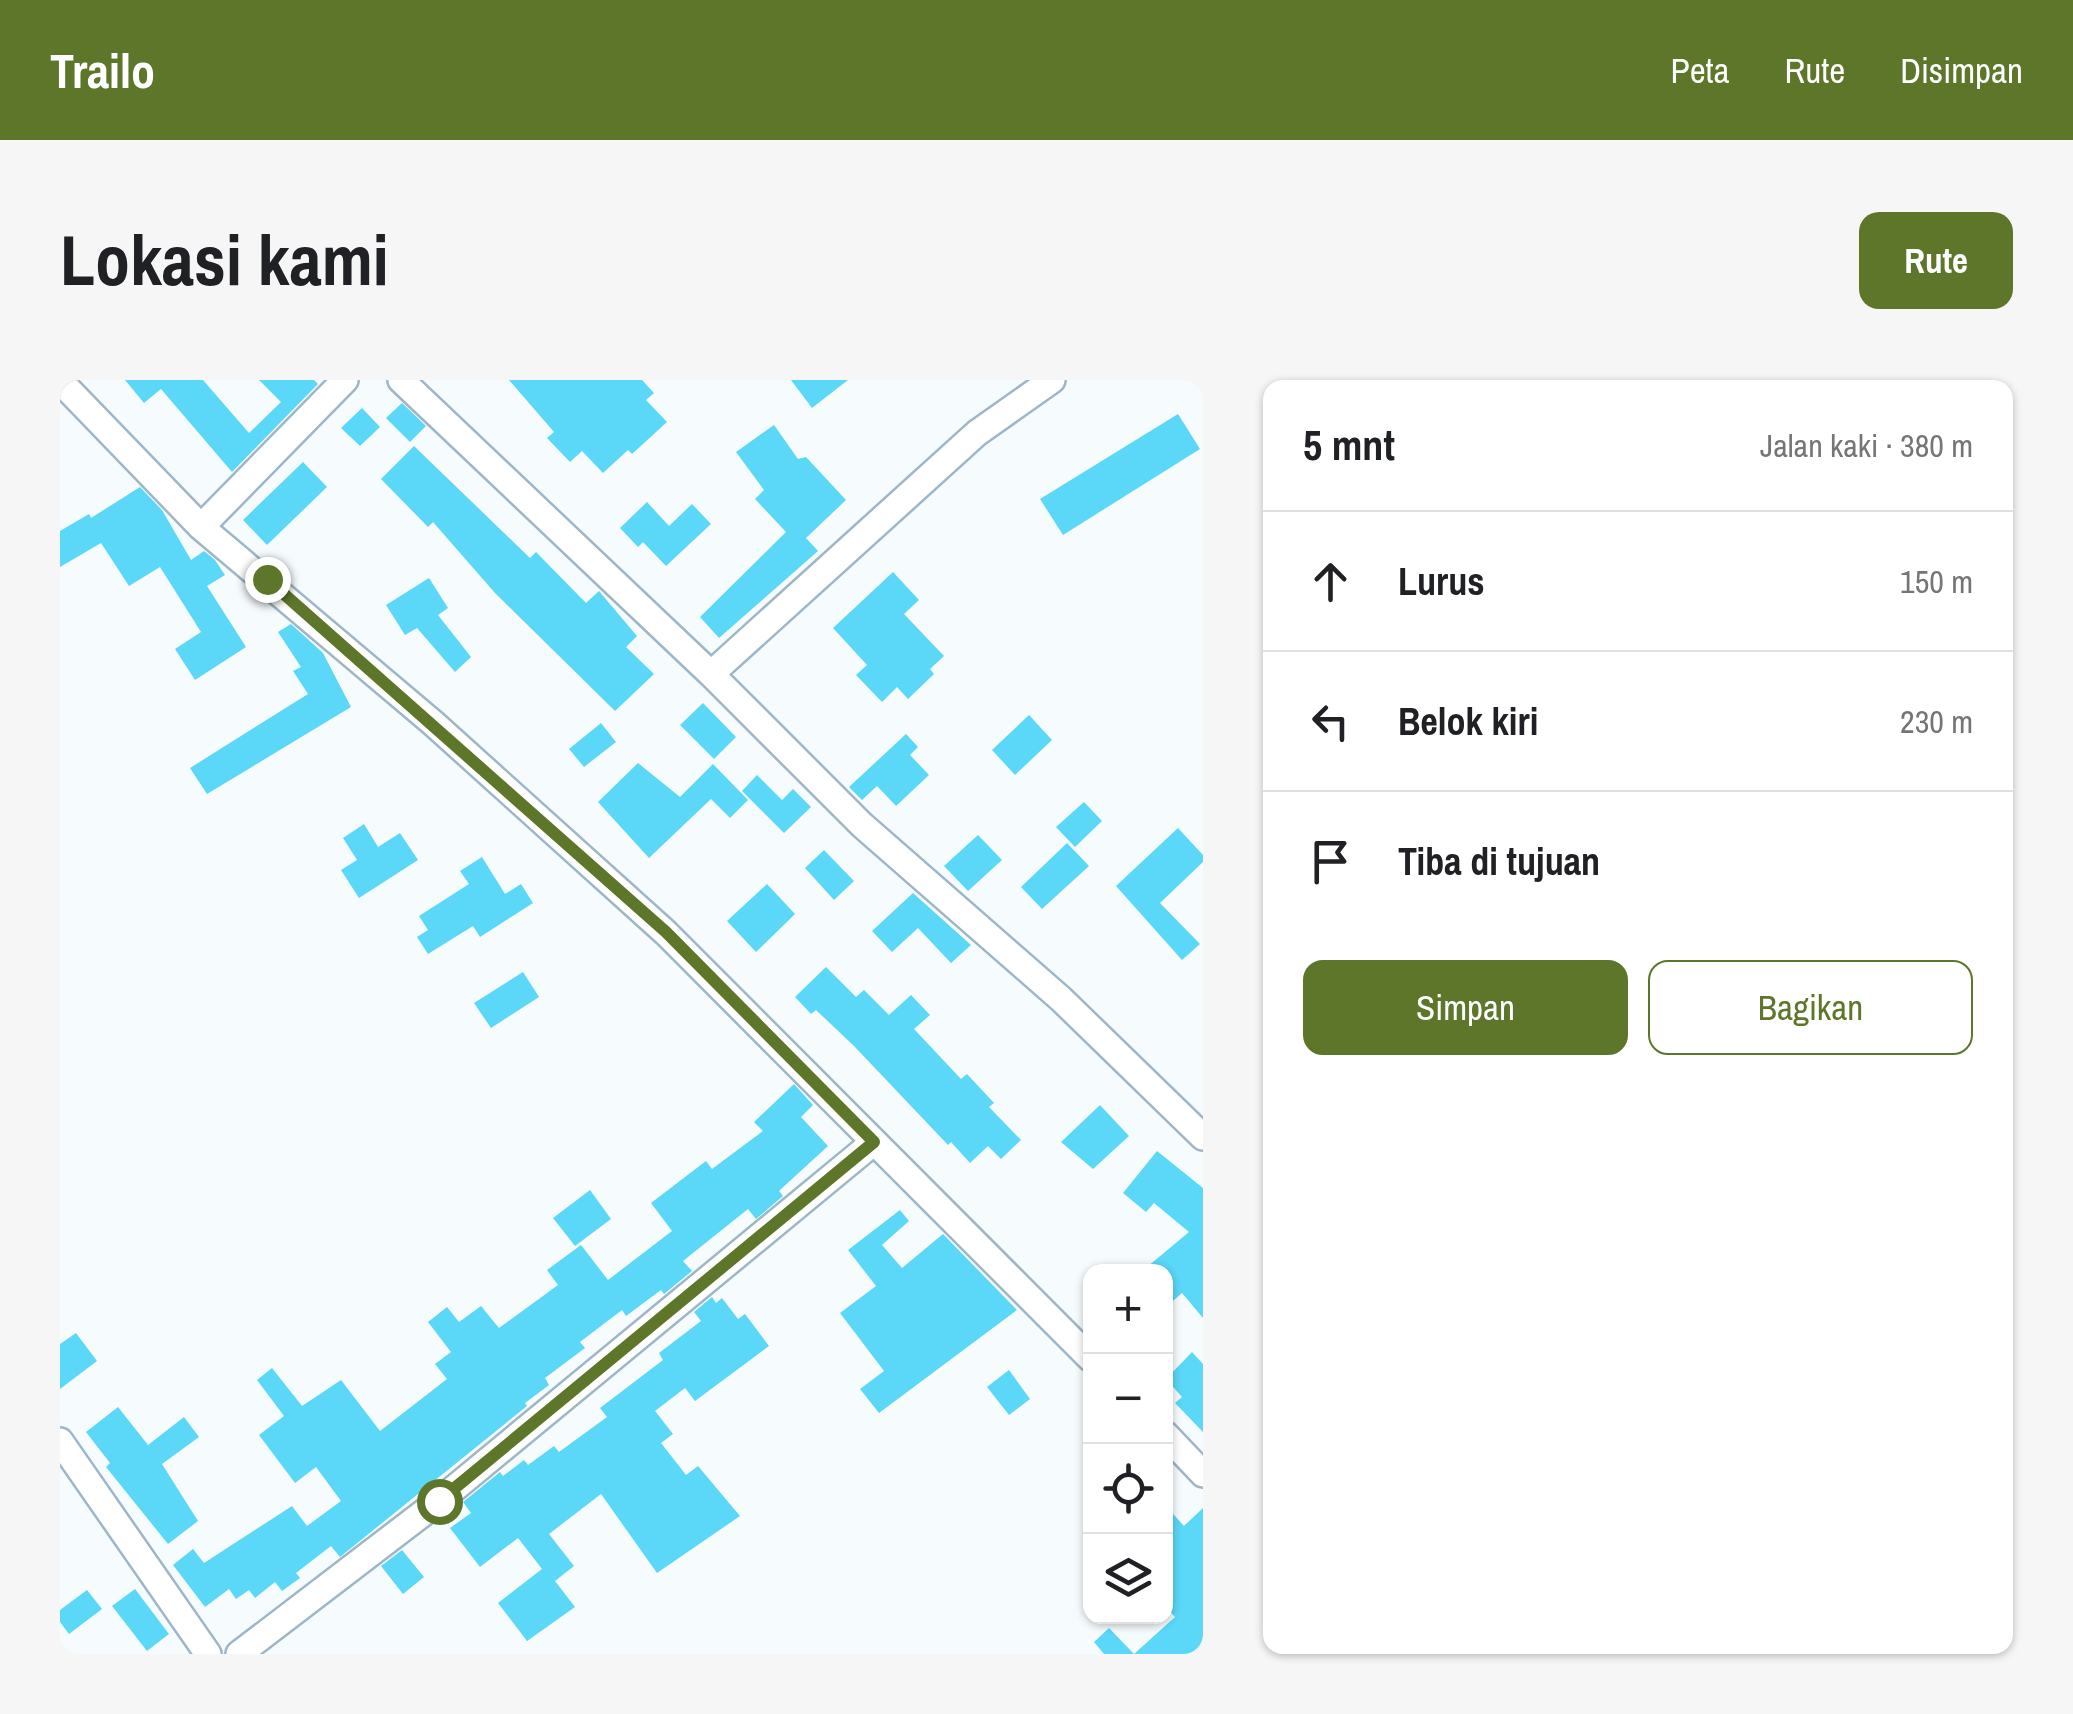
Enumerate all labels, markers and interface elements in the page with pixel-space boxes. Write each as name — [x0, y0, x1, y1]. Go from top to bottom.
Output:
text: Trailo — [50, 38, 155, 103]
text: Peta — [1671, 47, 1730, 94]
text: Rute — [1785, 47, 1845, 94]
text: Disimpan — [1900, 47, 2023, 94]
button: Rute — [1859, 212, 2013, 309]
text: Lokasi kami — [60, 213, 389, 307]
text: 5 mnt — [1303, 417, 1395, 473]
text: Jalan kaki · 380 m — [1760, 424, 1973, 467]
icon: ahead — [1303, 554, 1358, 609]
text: Lurus — [1398, 556, 1485, 607]
route end — [245, 557, 291, 603]
text: 150 m — [1900, 560, 1973, 603]
icon: left — [1303, 694, 1358, 749]
text: Belok kiri — [1398, 696, 1538, 747]
text: 230 m — [1900, 700, 1973, 743]
icon: arrive — [1303, 834, 1358, 889]
text: Tiba di tujuan — [1398, 836, 1600, 887]
button: Simpan — [1303, 960, 1628, 1055]
button: Bagikan — [1648, 960, 1973, 1055]
map controls — [1083, 1264, 1173, 1624]
button: + — [1083, 1264, 1173, 1354]
button: − — [1083, 1354, 1173, 1444]
button: locate — [1083, 1444, 1173, 1534]
route start — [417, 1479, 463, 1525]
button: layers — [1083, 1534, 1173, 1624]

